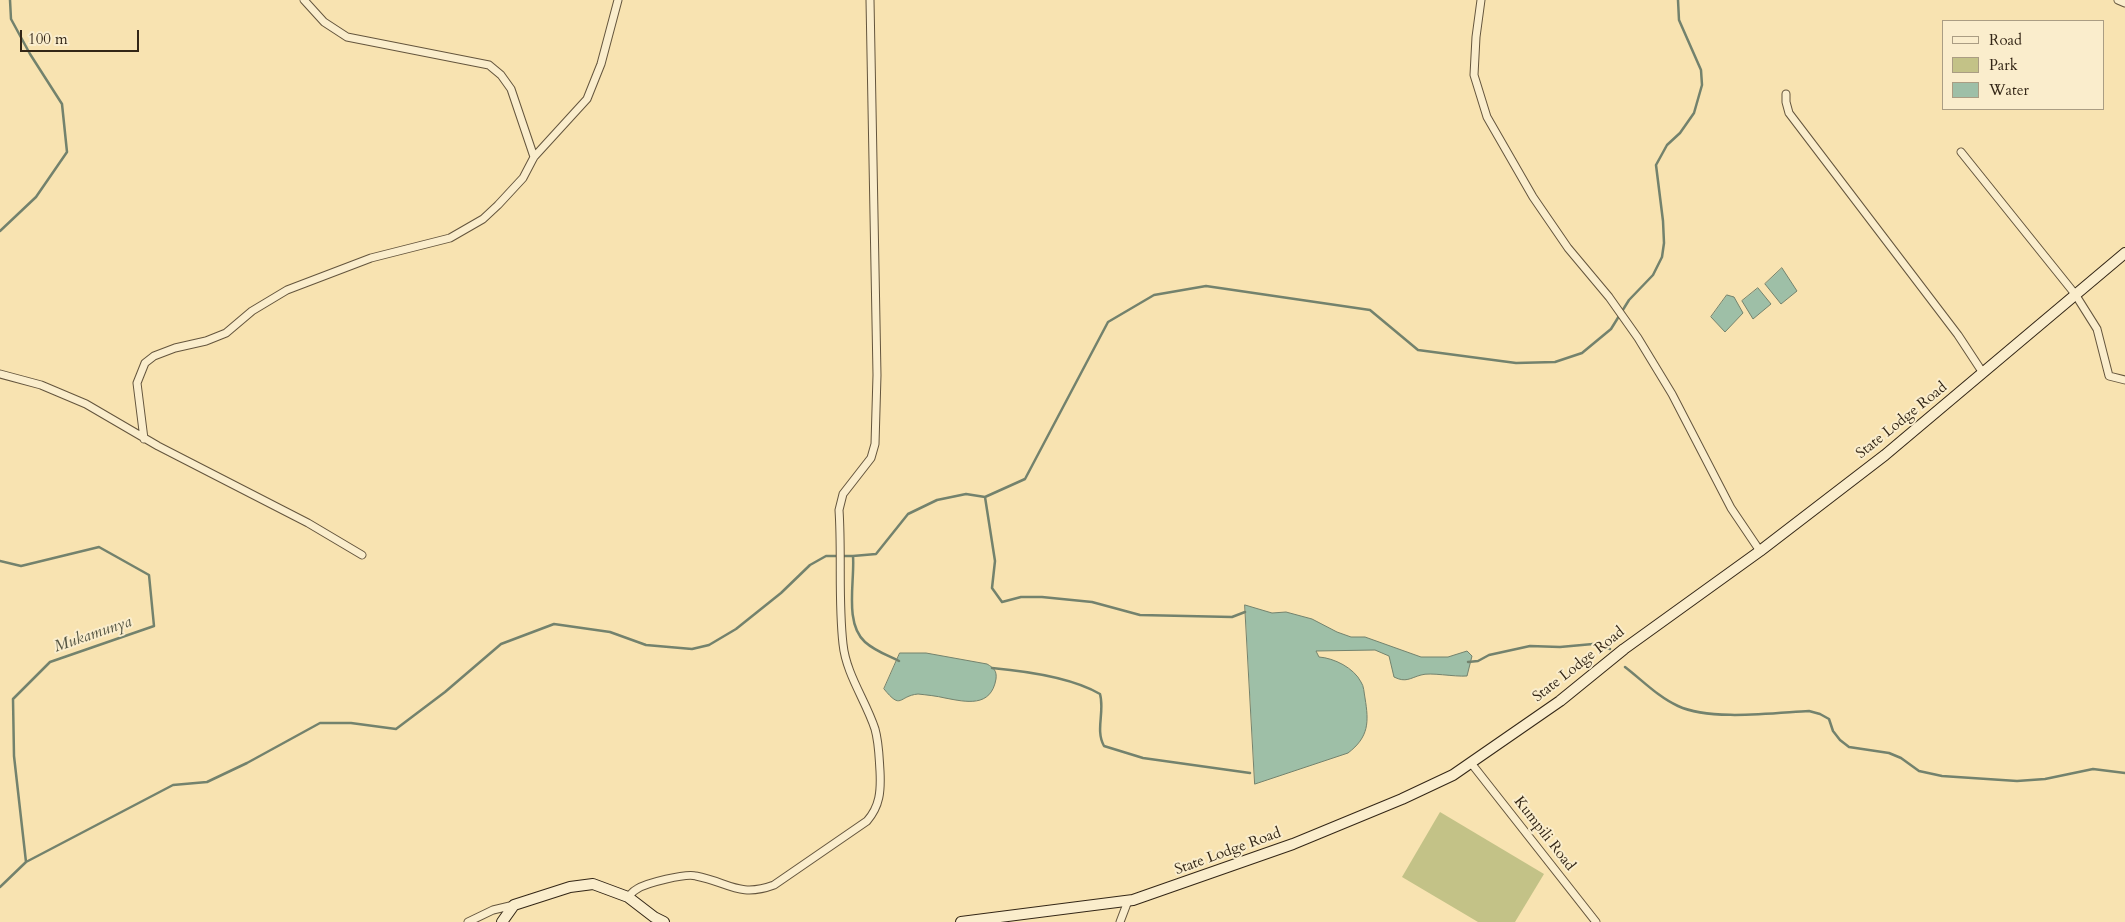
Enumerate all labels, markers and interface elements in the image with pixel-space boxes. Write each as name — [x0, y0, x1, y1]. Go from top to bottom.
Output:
scale bar — [22, 20, 141, 52]
legend — [1942, 20, 2105, 110]
text: 100 m — [28, 29, 68, 49]
text: Road — [1989, 30, 2022, 50]
text: Park — [1989, 55, 2018, 75]
text: Water — [1989, 80, 2029, 100]
street label: State Lodge Road — [1853, 379, 1951, 463]
water label: Mukamunya — [52, 613, 134, 657]
street label: State Lodge Road — [1529, 624, 1629, 706]
street label: Kumpili Road — [1509, 793, 1579, 875]
street label: State Lodge Road — [1172, 824, 1284, 880]

